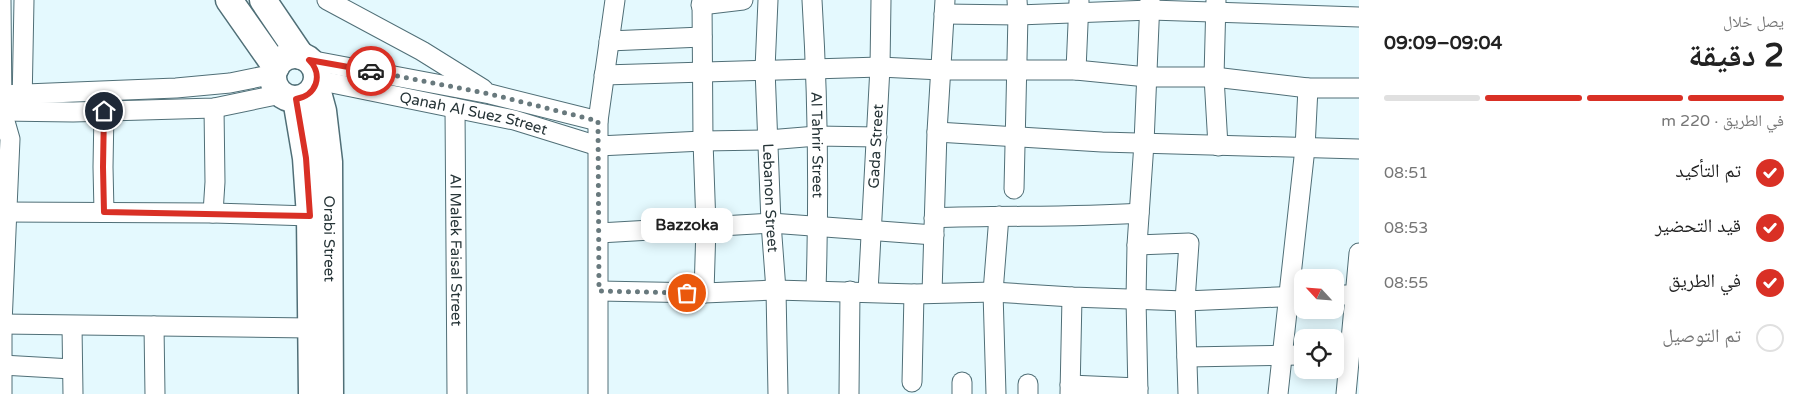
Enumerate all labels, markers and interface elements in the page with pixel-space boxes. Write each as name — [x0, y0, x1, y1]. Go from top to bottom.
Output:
text: يصل خلال — [1723, 12, 1784, 32]
text: 09:04–09:09 — [1384, 32, 1502, 54]
text: 2 دقيقة — [1688, 37, 1784, 75]
courier — [346, 46, 396, 96]
icon: car — [357, 57, 385, 85]
street label: Qanah Al Suez Street — [398, 88, 550, 139]
pin — [83, 90, 125, 132]
street label: Al Tahrir Street — [807, 91, 827, 198]
icon: home — [90, 97, 118, 125]
street label: Gada Street — [865, 103, 887, 189]
text: في الطريق · 220 m — [1661, 111, 1784, 131]
street label: Lebanon Street — [759, 143, 782, 253]
icon: check — [1756, 159, 1784, 187]
text: تم التأكيد — [1676, 160, 1741, 182]
text: 08:51 — [1384, 163, 1428, 183]
street label: Al Malek Faisal Street — [446, 174, 466, 327]
street label: Orabi Street — [320, 196, 339, 282]
callout: Bazzoka — [641, 208, 733, 243]
icon: check — [1756, 214, 1784, 242]
text: Bazzoka — [655, 215, 719, 235]
text: قيد التحضير — [1655, 215, 1741, 237]
text: 08:53 — [1384, 218, 1428, 238]
north arrow — [1294, 269, 1344, 319]
map controls — [1294, 269, 1344, 379]
icon: check — [1756, 269, 1784, 297]
text: في الطريق — [1668, 270, 1741, 292]
pin — [666, 272, 708, 314]
text: 08:55 — [1384, 273, 1428, 293]
icon: bag — [673, 279, 701, 307]
text: تم التوصيل — [1662, 325, 1741, 347]
button: locate — [1294, 329, 1344, 379]

